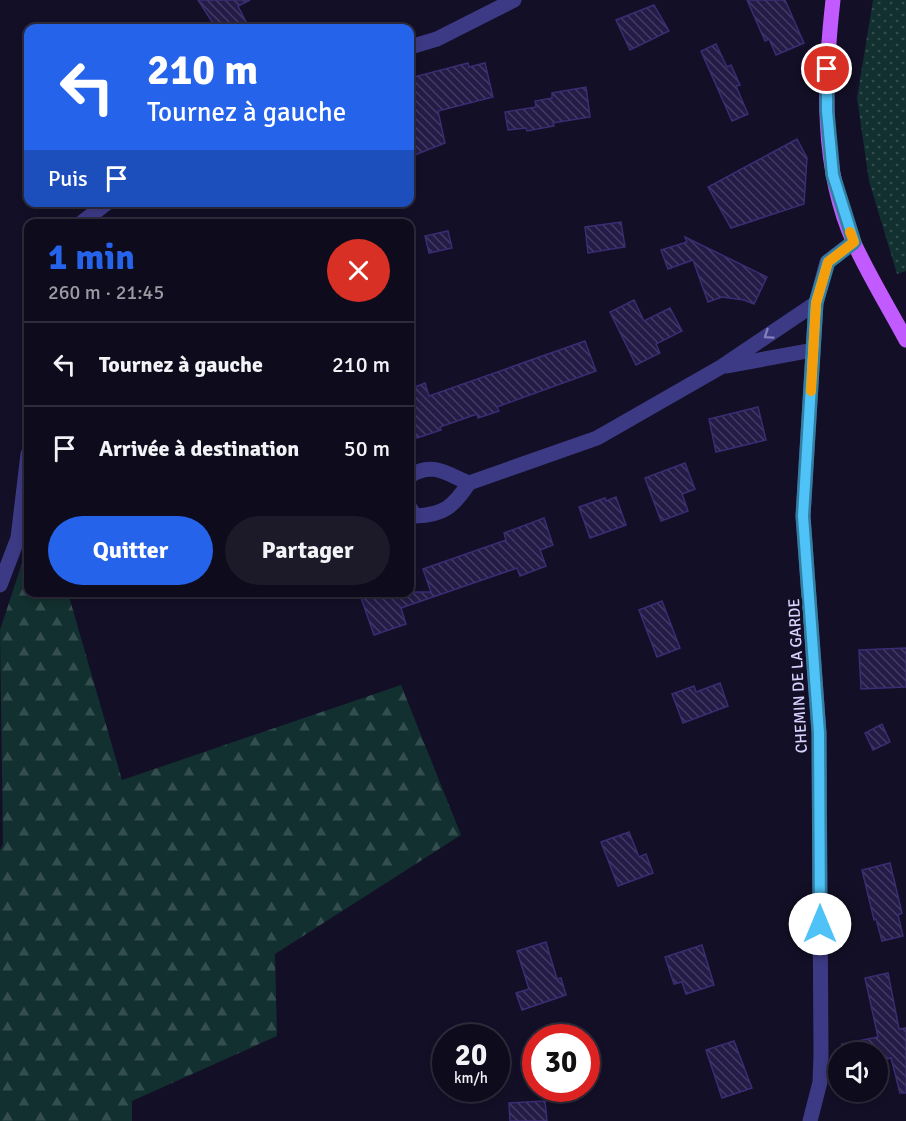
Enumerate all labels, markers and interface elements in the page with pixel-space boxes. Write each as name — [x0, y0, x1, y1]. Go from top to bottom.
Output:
pin — [801, 43, 852, 94]
text: 210 m — [147, 45, 258, 96]
icon: left — [48, 48, 126, 126]
icon: arrive — [810, 52, 843, 85]
text: Tournez à gauche — [147, 96, 346, 129]
icon: arrive — [100, 162, 133, 195]
text: Puis — [48, 165, 88, 192]
text: 1 min — [48, 235, 135, 280]
button: close — [327, 239, 390, 302]
text: 260 m · 21:45 — [48, 280, 164, 305]
one-way arrow — [764, 328, 775, 339]
icon: left — [48, 348, 81, 381]
text: Tournez à gauche — [99, 351, 263, 378]
text: 210 m — [332, 351, 390, 378]
icon: arrive — [48, 432, 81, 465]
text: Arrivée à destination — [99, 435, 299, 462]
text: 50 m — [344, 435, 390, 462]
button: Quitter — [48, 516, 213, 585]
button: Partager — [225, 516, 390, 585]
street label: CHEMIN DE LA GARDE — [784, 598, 812, 754]
position arrow — [788, 892, 852, 956]
speed limit sign: 30 — [522, 1024, 600, 1102]
text: 20 — [455, 1037, 487, 1074]
map controls — [828, 1042, 888, 1102]
button: sound — [828, 1042, 888, 1102]
text: km/h — [454, 1069, 488, 1087]

